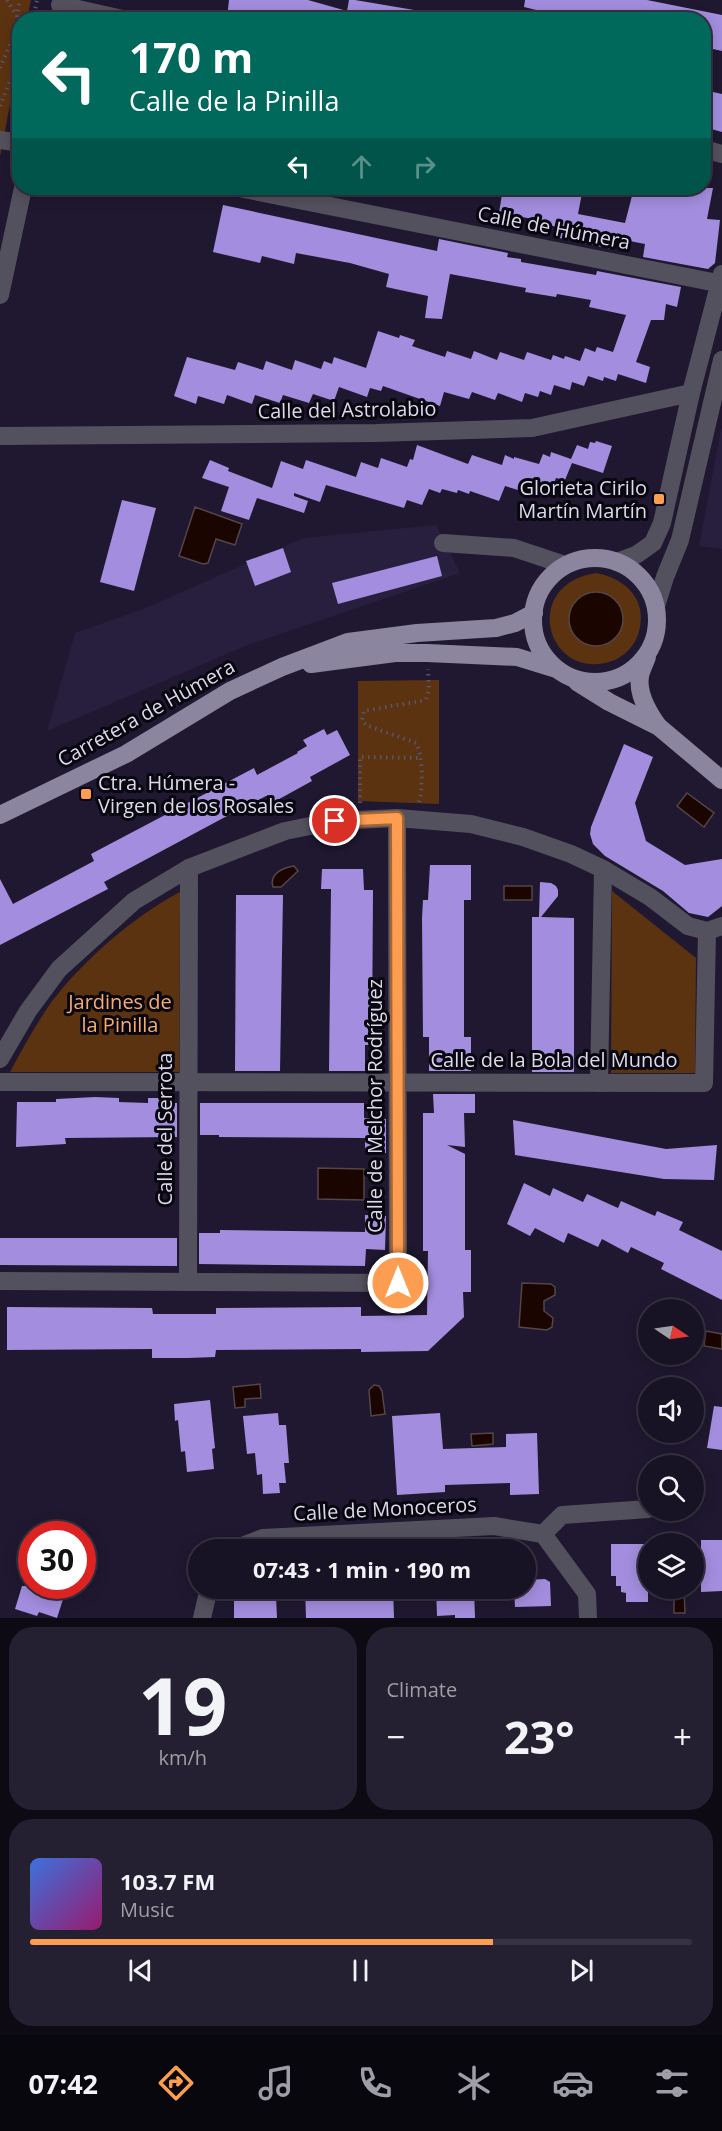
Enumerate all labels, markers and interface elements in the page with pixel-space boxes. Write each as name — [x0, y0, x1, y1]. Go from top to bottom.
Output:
text: 170 m — [129, 28, 253, 85]
icon: left — [30, 36, 108, 114]
text: Calle de la Pinilla — [129, 82, 339, 119]
icon: left — [282, 150, 315, 183]
icon: ahead — [345, 150, 378, 183]
icon: right — [408, 150, 441, 183]
street label: Calle de Húmera — [475, 199, 633, 256]
street label: Calle del Astrolabio — [257, 394, 437, 425]
place label: Glorieta Cirilo Martín Martín — [518, 474, 647, 524]
marker: Glorieta Cirilo Martín Martín — [652, 492, 666, 506]
street label: Carretera de Húmera — [52, 653, 239, 773]
place label: Ctra. Húmera - Virgen de los Rosales — [98, 769, 294, 819]
marker: Ctra. Húmera - Virgen de los Rosales — [79, 787, 93, 801]
pin — [309, 795, 360, 846]
icon: arrive — [318, 804, 351, 837]
street label: Calle de Melchor Rodríguez — [361, 979, 388, 1233]
park label: Jardines de la Pinilla — [66, 988, 172, 1038]
street label: Calle de la Bola del Mundo — [430, 1046, 678, 1073]
street label: Calle del Serrota — [151, 1053, 178, 1205]
position arrow — [366, 1251, 430, 1315]
north arrow — [638, 1299, 704, 1365]
map controls — [638, 1299, 704, 1599]
button: sound — [638, 1377, 704, 1443]
button: search — [638, 1455, 704, 1521]
street label: Calle de Monoceros — [293, 1490, 477, 1527]
speed limit sign: 30 — [18, 1521, 96, 1599]
button: layers — [638, 1533, 704, 1599]
text: 07:43 · 1 min · 190 m — [253, 1554, 471, 1584]
text: 19 — [138, 1652, 227, 1758]
text: Climate — [387, 1676, 457, 1703]
text: 23° — [504, 1706, 575, 1767]
text: − — [387, 1714, 405, 1759]
text: + — [673, 1714, 692, 1759]
text: km/h — [158, 1744, 207, 1771]
text: 103.7 FM — [120, 1866, 215, 1896]
text: Music — [120, 1896, 174, 1923]
icon: previous — [124, 1954, 157, 1987]
icon: pause — [344, 1954, 377, 1987]
icon: next — [565, 1954, 598, 1987]
icon: directions — [155, 2062, 197, 2104]
icon: music — [255, 2062, 297, 2104]
icon: phone — [354, 2062, 396, 2104]
icon: climate — [453, 2062, 495, 2104]
icon: car — [552, 2062, 594, 2104]
icon: filters — [651, 2062, 693, 2104]
text: 07:42 — [29, 2065, 98, 2102]

